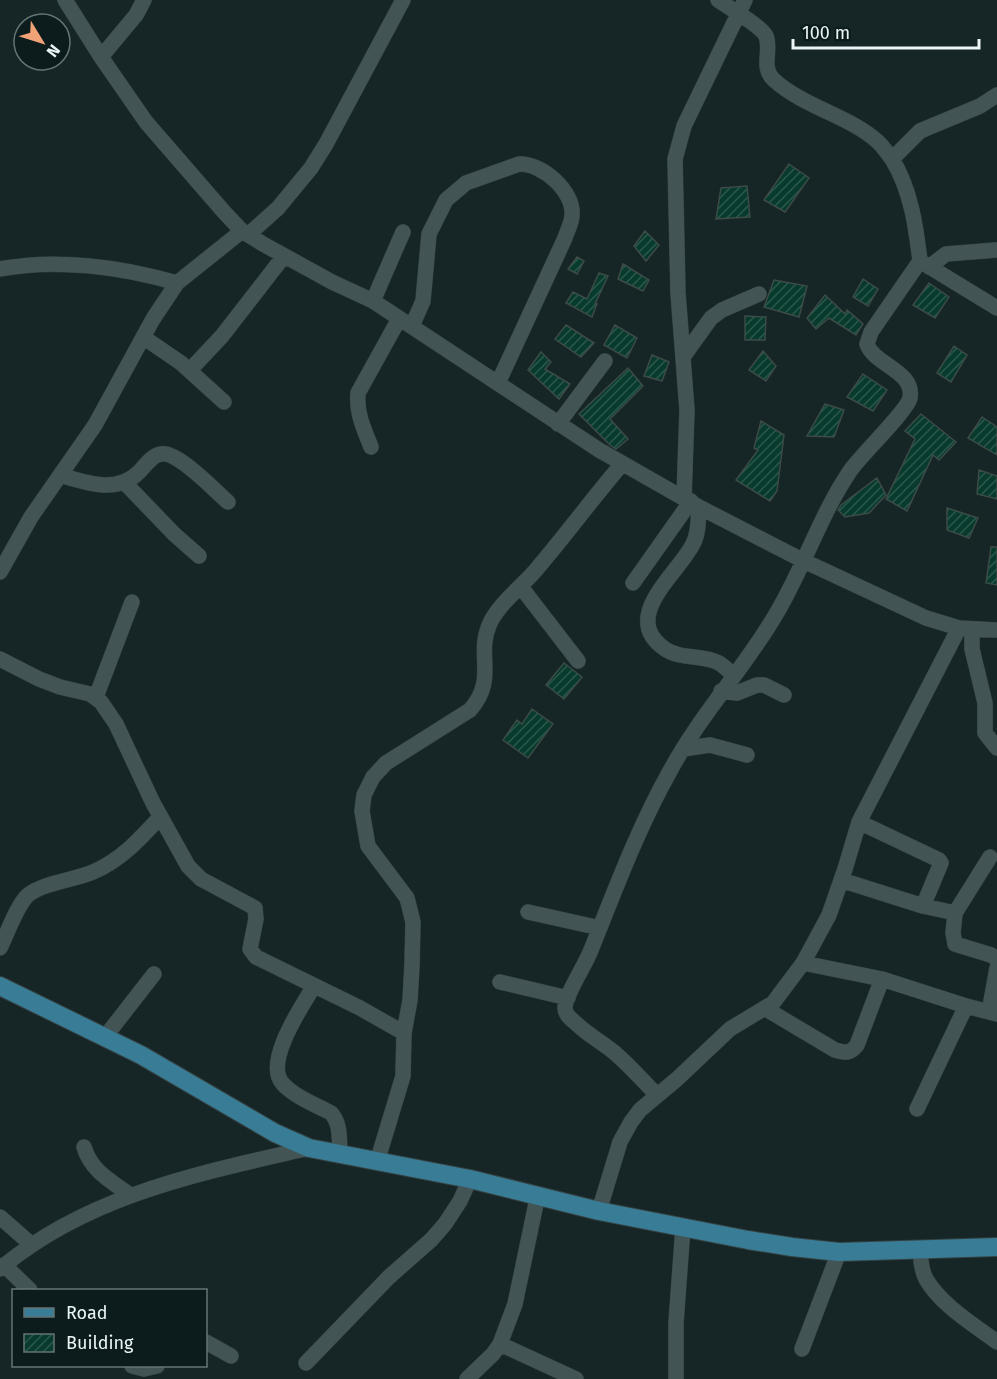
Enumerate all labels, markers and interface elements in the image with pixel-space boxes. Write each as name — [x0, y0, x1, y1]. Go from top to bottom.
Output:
north arrow — [12, 12, 72, 72]
scale bar — [793, 12, 979, 50]
text: 100 m — [802, 22, 850, 44]
text: N — [43, 41, 64, 61]
legend — [12, 1289, 207, 1367]
text: Road — [66, 1302, 108, 1324]
text: Building — [66, 1332, 134, 1354]

